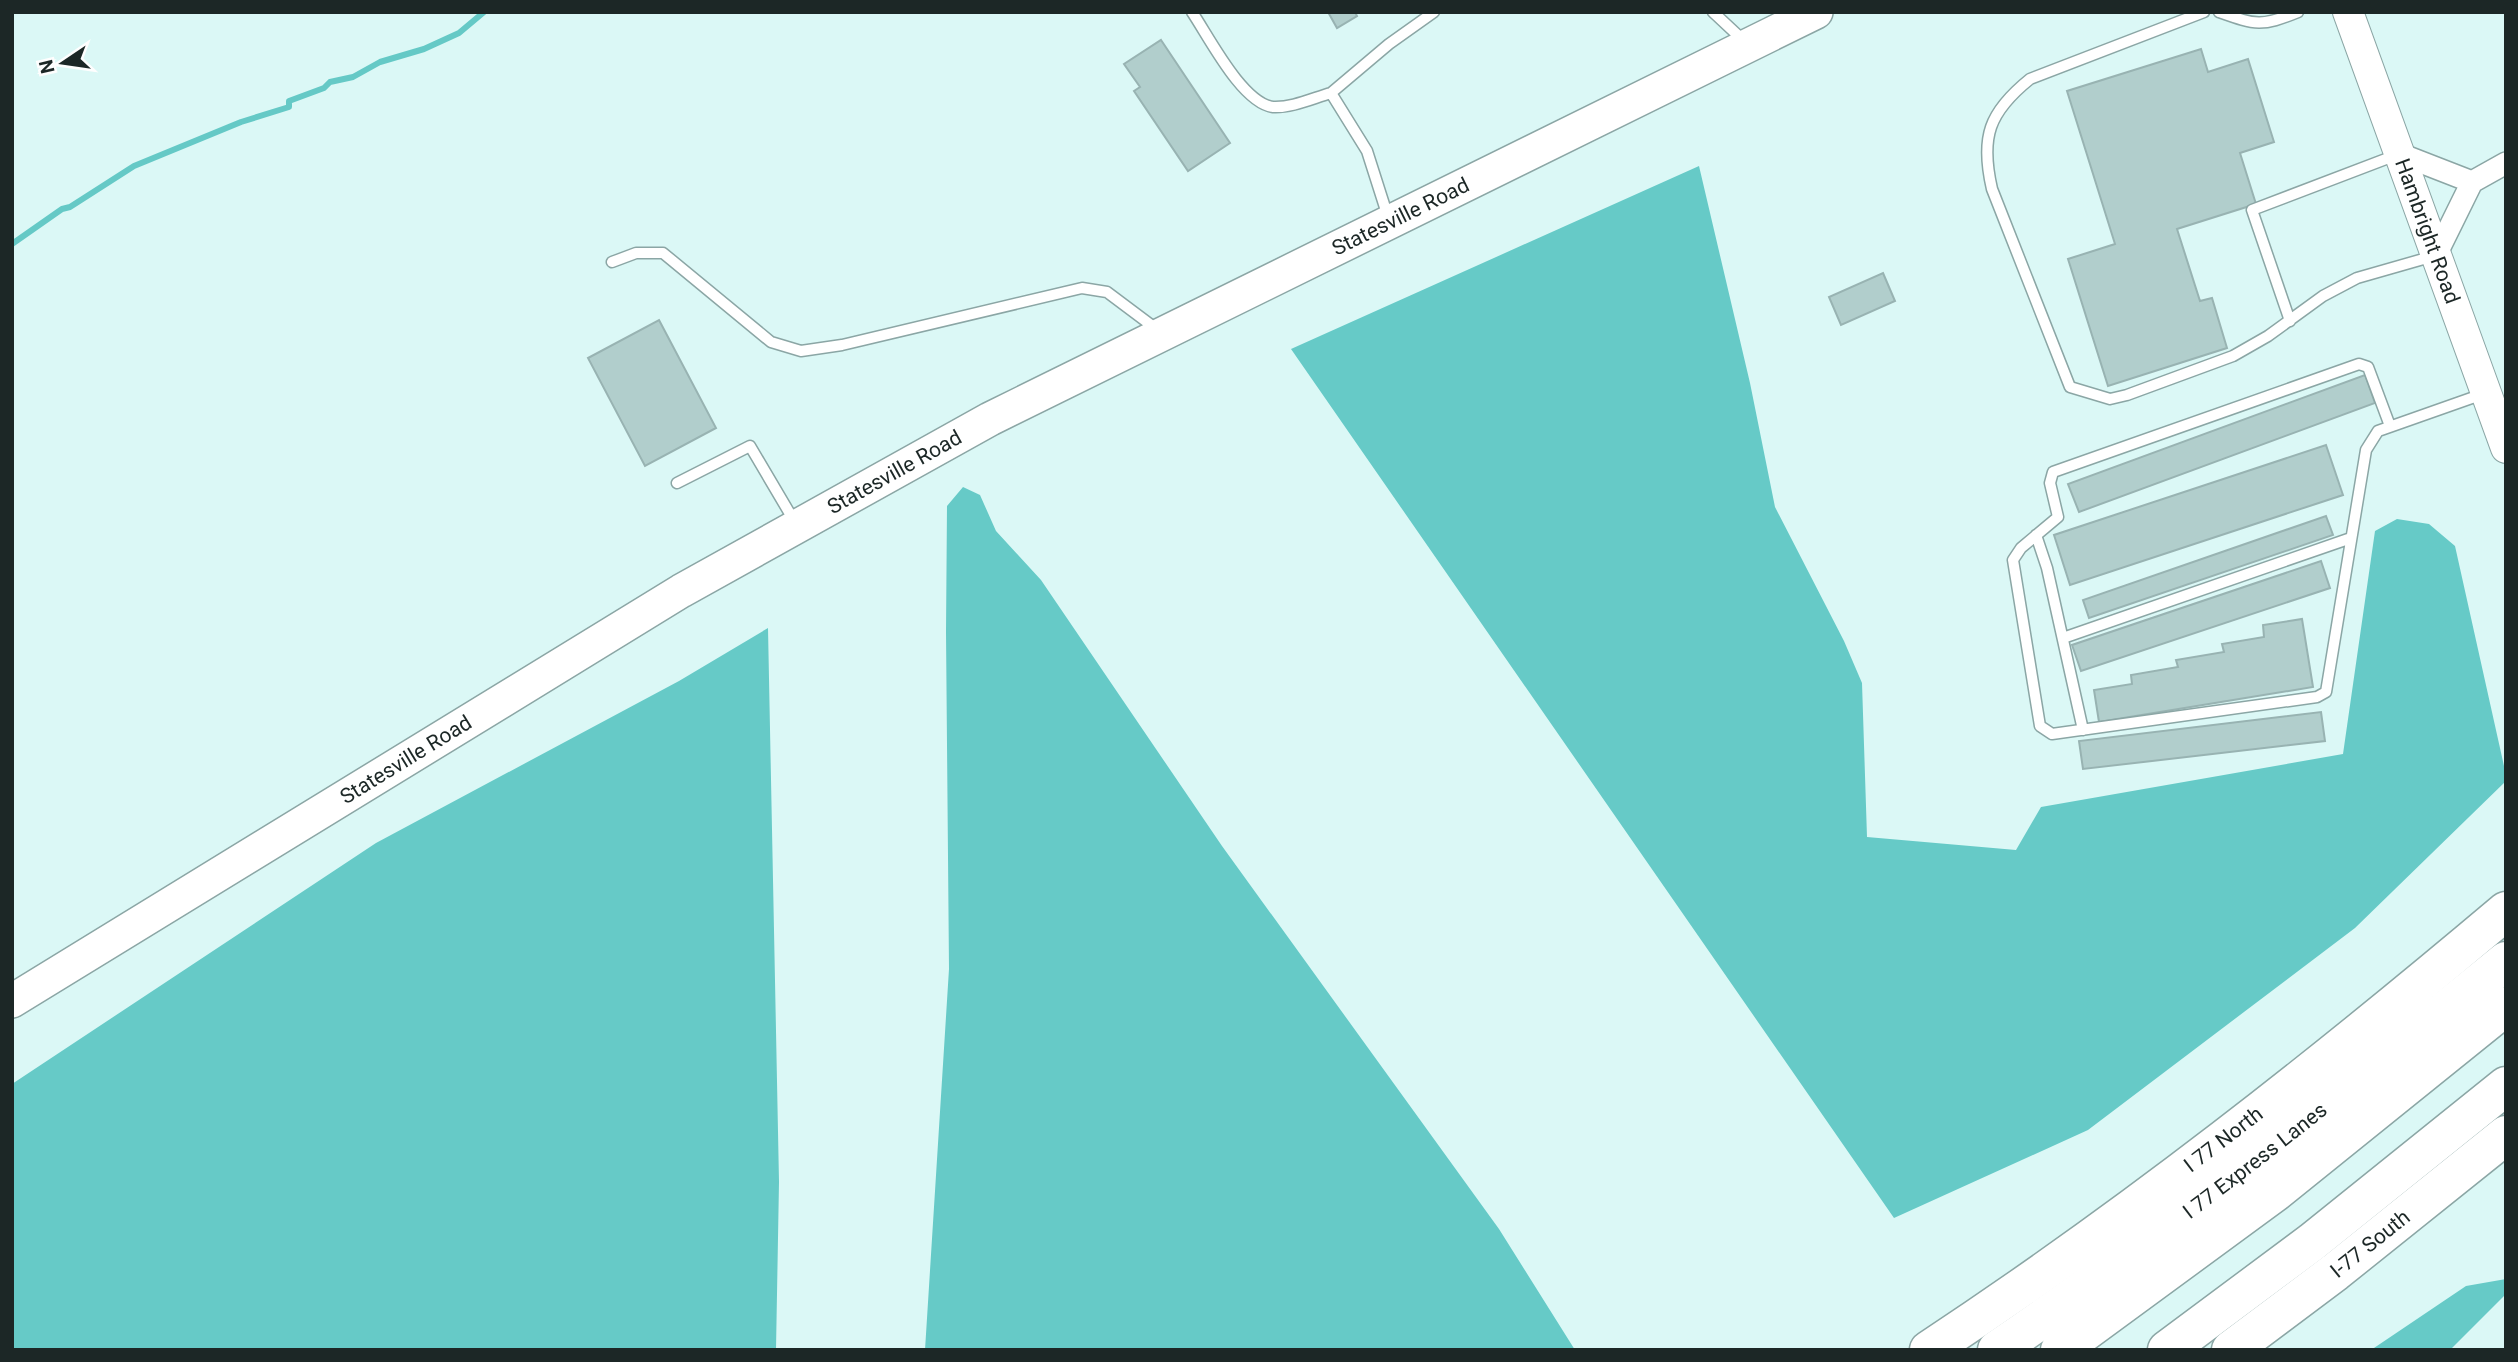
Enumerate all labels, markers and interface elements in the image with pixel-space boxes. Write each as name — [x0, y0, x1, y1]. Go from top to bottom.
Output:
north arrow — [28, 28, 98, 98]
text: N — [34, 58, 60, 76]
street label: Hambright Road — [2390, 155, 2465, 307]
street label: Statesville Road — [1328, 173, 1473, 261]
street label: Statesville Road — [823, 425, 966, 519]
street label: Statesville Road — [336, 710, 476, 809]
street label: I 77 Express Lanes — [2178, 1098, 2332, 1224]
street label: I 77 North — [2179, 1102, 2267, 1177]
street label: I-77 South — [2326, 1205, 2415, 1283]

